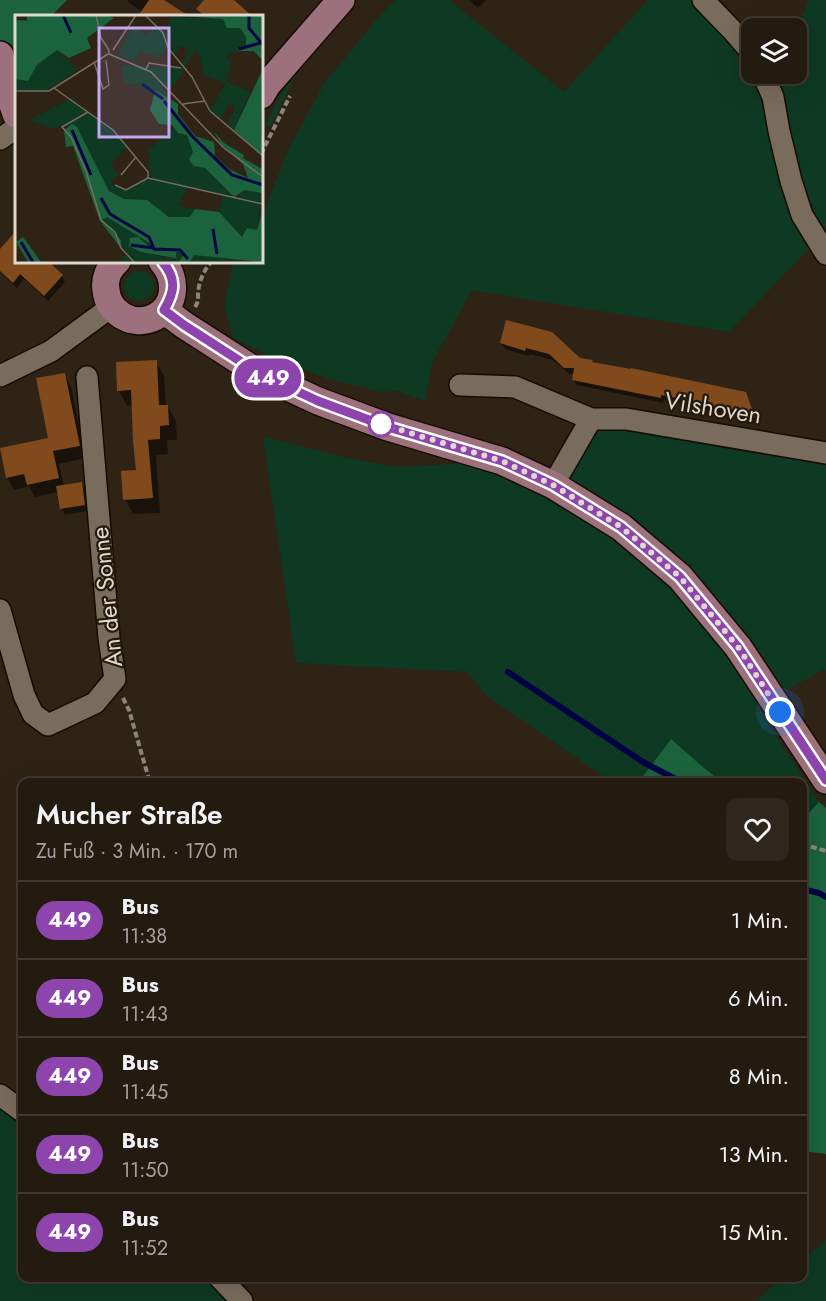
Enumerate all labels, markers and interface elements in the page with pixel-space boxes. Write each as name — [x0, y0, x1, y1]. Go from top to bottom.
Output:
inset map — [15, 15, 262, 262]
map controls — [741, 18, 807, 84]
button: layers — [741, 18, 807, 84]
line badge: 449 — [234, 358, 302, 398]
text: 449 — [246, 363, 290, 393]
street label: Vilshoven — [662, 383, 764, 432]
unlabelled marker — [368, 411, 394, 437]
street label: An der Sonne — [82, 525, 131, 669]
your location — [765, 697, 795, 727]
text: Mucher Straße — [36, 794, 223, 835]
button: heart — [726, 798, 789, 861]
text: Zu Fuß · 3 Min. · 170 m — [36, 837, 238, 866]
text: Bus — [121, 890, 159, 922]
text: 1 Min. — [731, 904, 789, 936]
text: 449 — [48, 905, 91, 935]
text: 11:38 — [121, 922, 167, 951]
text: Bus — [121, 968, 159, 1000]
text: 6 Min. — [728, 982, 789, 1014]
text: 449 — [48, 983, 91, 1013]
text: 11:43 — [121, 1000, 168, 1029]
text: Bus — [121, 1046, 159, 1078]
text: 8 Min. — [729, 1060, 789, 1092]
text: 449 — [48, 1061, 91, 1091]
text: 11:45 — [121, 1078, 168, 1107]
text: Bus — [121, 1124, 159, 1156]
text: 13 Min. — [719, 1138, 789, 1170]
text: 449 — [48, 1139, 91, 1169]
text: 11:50 — [121, 1156, 169, 1185]
text: Bus — [121, 1202, 159, 1234]
text: 15 Min. — [718, 1216, 789, 1248]
text: 449 — [48, 1217, 91, 1247]
text: 11:52 — [121, 1234, 168, 1263]

